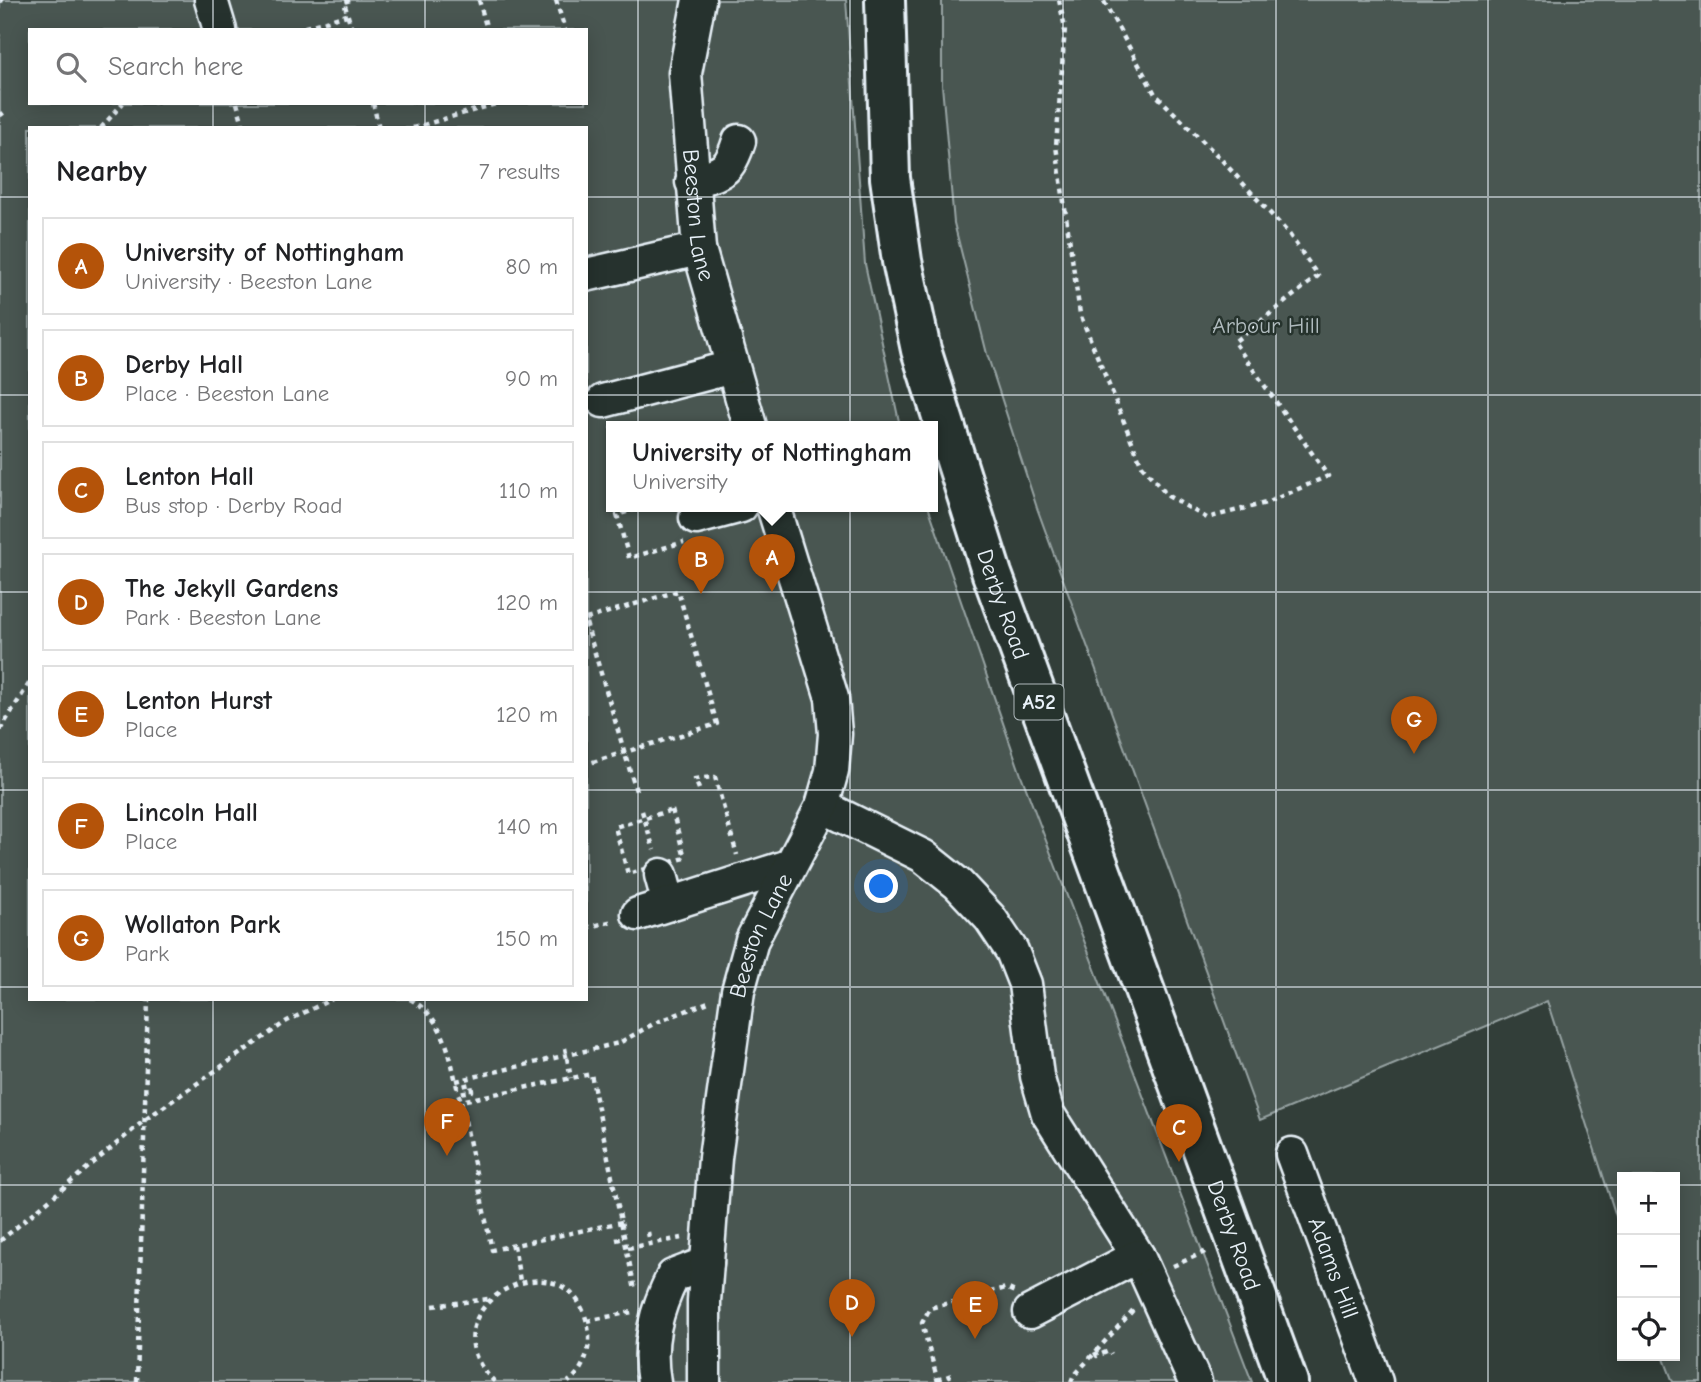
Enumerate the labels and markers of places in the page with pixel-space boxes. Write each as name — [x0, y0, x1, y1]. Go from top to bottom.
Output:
pin: A — [749, 534, 795, 592]
pin: B — [678, 536, 724, 594]
pin: G — [1391, 696, 1437, 754]
pin: F — [424, 1098, 470, 1156]
pin: C — [1156, 1104, 1202, 1162]
pin: D — [829, 1279, 875, 1337]
pin: E — [952, 1281, 998, 1339]

